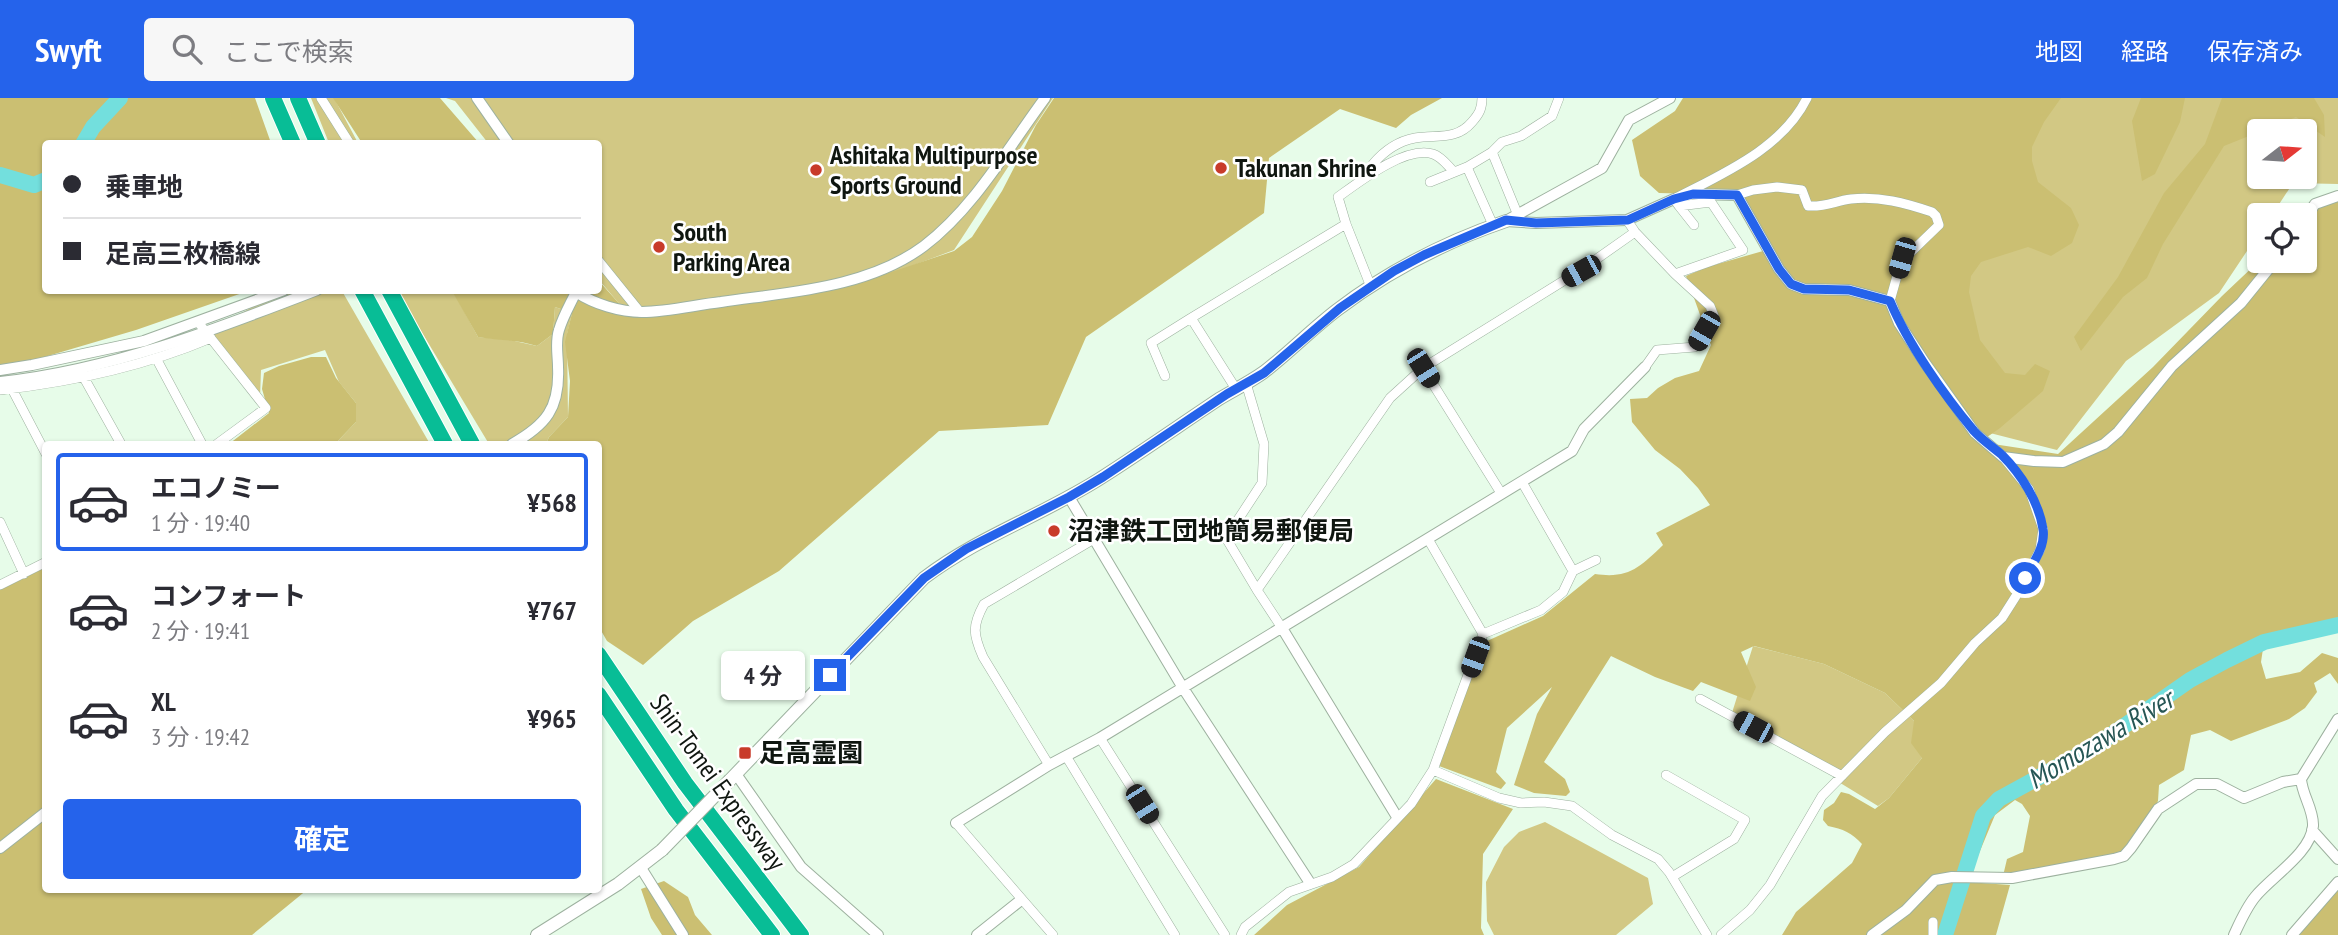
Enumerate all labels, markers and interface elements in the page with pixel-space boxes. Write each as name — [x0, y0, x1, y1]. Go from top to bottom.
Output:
search box — [144, 18, 634, 81]
text: Swyft — [35, 28, 102, 71]
icon: search — [168, 30, 206, 68]
text: ここで検索 — [224, 35, 354, 68]
text: 地図 — [2035, 36, 2083, 67]
text: 経路 — [2121, 36, 2169, 67]
text: 保存済み — [2207, 36, 2303, 67]
north arrow — [2247, 119, 2317, 189]
map controls — [2247, 119, 2317, 273]
place label: Ashitaka Multipurpose Sports Ground — [829, 138, 1038, 201]
place label: Takunan Shrine — [1235, 151, 1377, 184]
marker: Takunan Shrine — [1213, 160, 1229, 176]
marker: Ashitaka Multipurpose Sports Ground — [808, 162, 824, 178]
text: 乗車地 — [105, 170, 183, 203]
button: locate — [2247, 203, 2317, 273]
place label: South Parking Area — [673, 215, 790, 278]
car — [1887, 235, 1918, 281]
text: 足高三枚橋線 — [105, 237, 261, 270]
marker: South Parking Area — [651, 239, 667, 255]
car — [1558, 252, 1605, 290]
car — [1685, 308, 1724, 354]
car — [1403, 345, 1444, 391]
icon: car — [67, 471, 130, 534]
text: エコノミー — [151, 471, 281, 504]
text: ¥568 — [527, 486, 577, 519]
text: 1 分 · 19:40 — [151, 508, 250, 537]
place label: 沼津鉄工団地簡易郵便局 — [1068, 514, 1354, 547]
marker: 沼津鉄工団地簡易郵便局 — [1046, 523, 1062, 539]
route start — [2009, 562, 2041, 594]
icon: car — [67, 579, 130, 642]
text: コンフォート — [151, 579, 306, 612]
text: ¥767 — [527, 594, 577, 627]
text: 2 分 · 19:41 — [151, 616, 250, 645]
car — [1458, 634, 1493, 680]
callout: 4 分 — [722, 650, 806, 700]
route end — [814, 659, 846, 691]
text: 4 分 — [744, 661, 782, 690]
water label: Momozawa River — [2020, 678, 2183, 797]
text: XL — [151, 685, 176, 718]
icon: car — [67, 687, 130, 750]
street label: Shin-Tomei Expressway — [643, 687, 794, 876]
text: ¥965 — [527, 702, 577, 735]
car — [1730, 708, 1777, 746]
text: 3 分 · 19:42 — [151, 722, 250, 751]
place label: 足高霊園 — [759, 736, 863, 769]
marker: 足高霊園 — [737, 745, 753, 761]
car — [1122, 781, 1163, 827]
button: 確定 — [63, 799, 581, 879]

